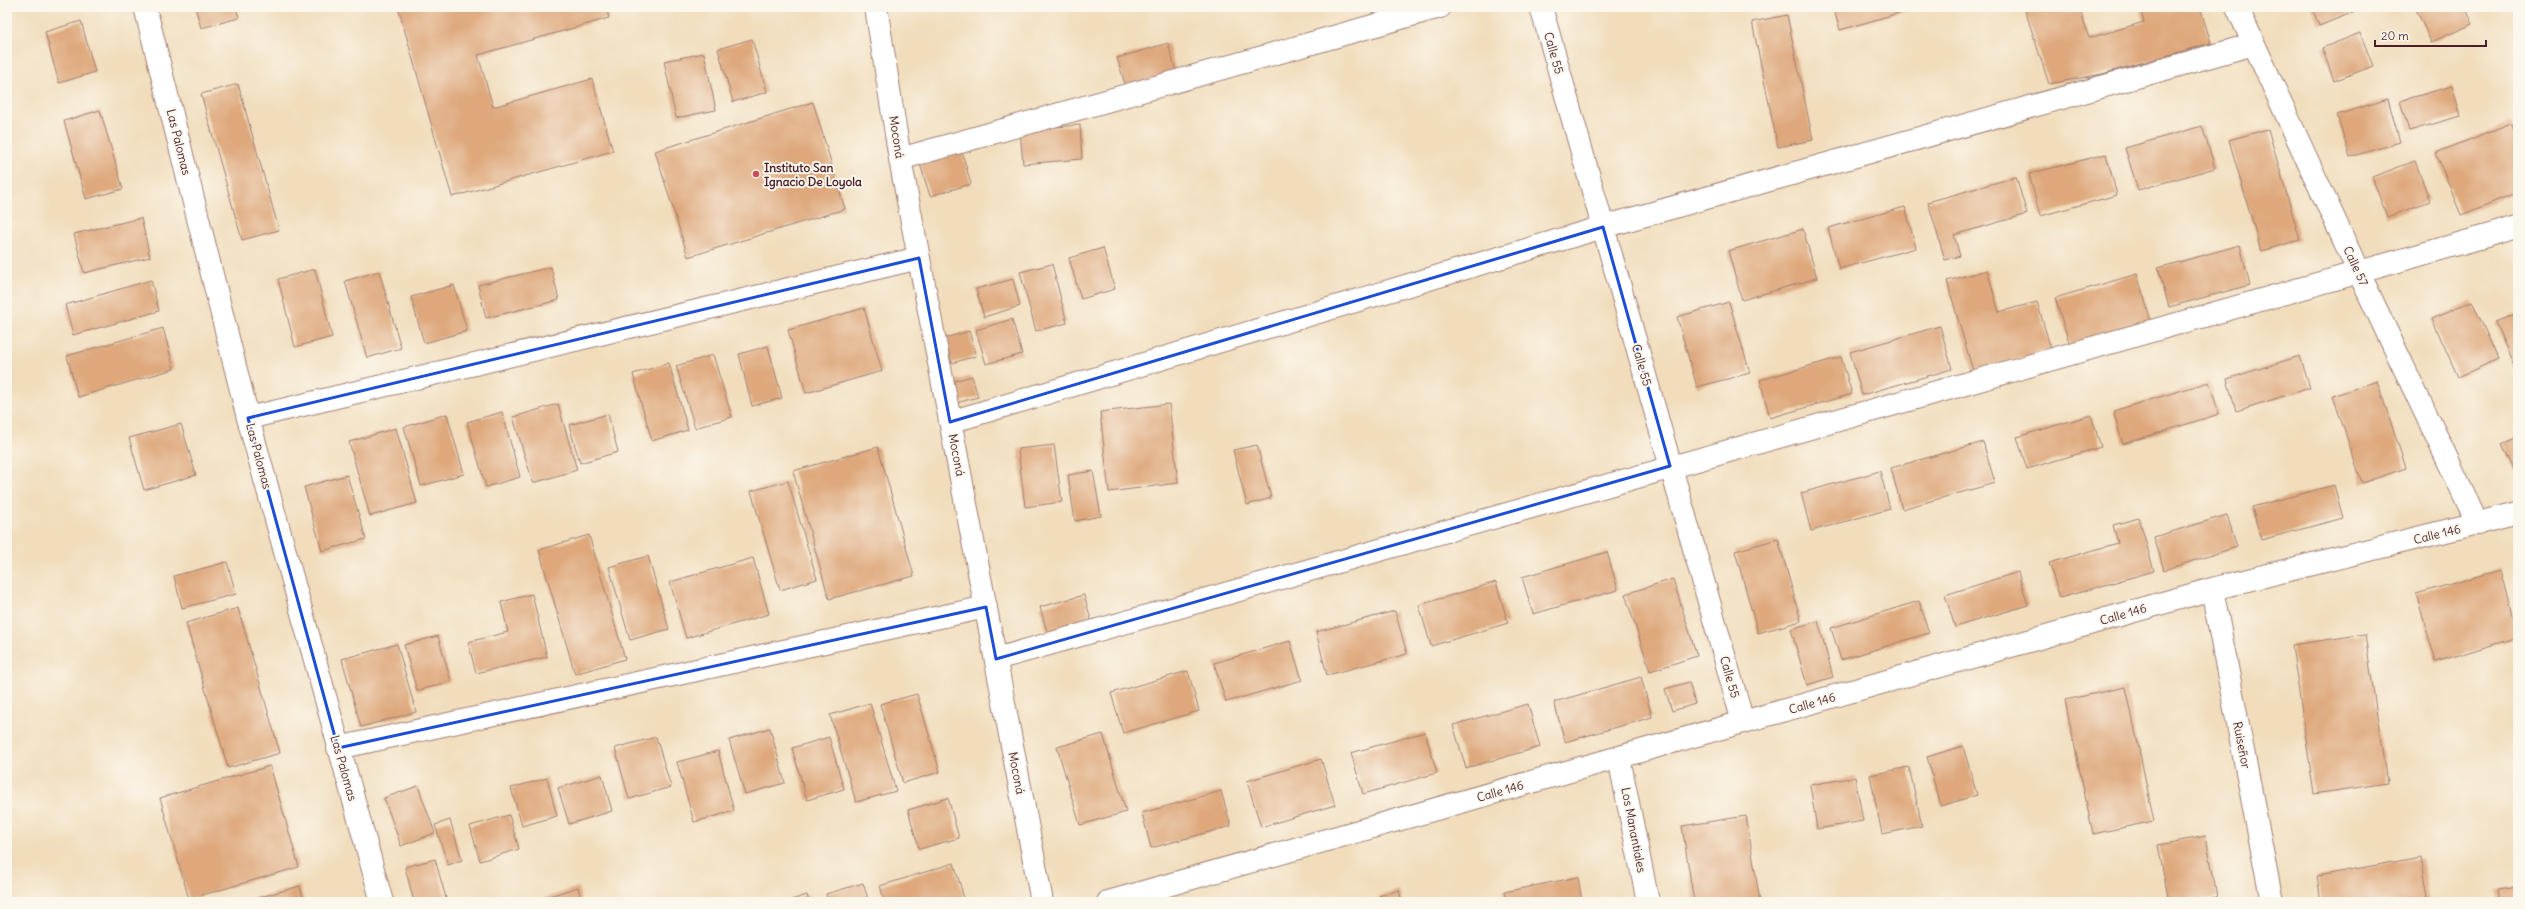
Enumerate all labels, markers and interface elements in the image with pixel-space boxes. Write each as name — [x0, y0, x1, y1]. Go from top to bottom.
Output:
scale bar — [2375, 22, 2486, 48]
text: 20 m — [2381, 28, 2409, 43]
street label: Calle 55 — [1541, 30, 1567, 76]
street label: Las Palomas — [164, 107, 194, 177]
street label: Moconá — [886, 115, 908, 160]
place label: Instituto San Ignacio De Loyola — [764, 160, 862, 190]
marker: Instituto San Ignacio De Loyola — [751, 169, 761, 179]
street label: Calle 57 — [2340, 244, 2372, 288]
street label: Calle 55 — [1629, 342, 1655, 388]
street label: Las Palomas — [243, 421, 275, 491]
street label: Moconá — [946, 432, 968, 478]
street label: Calle 146 — [2412, 521, 2462, 547]
street label: Calle 146 — [2098, 600, 2148, 628]
street label: Calle 55 — [1717, 654, 1743, 700]
street label: Calle 146 — [1787, 689, 1837, 717]
street label: Ruiseñor — [2230, 720, 2254, 770]
street label: Las Palomas — [327, 733, 361, 803]
street label: Moconá — [1006, 750, 1028, 796]
street label: Calle 146 — [1475, 777, 1525, 805]
street label: Los Manantiales — [1618, 786, 1650, 874]

